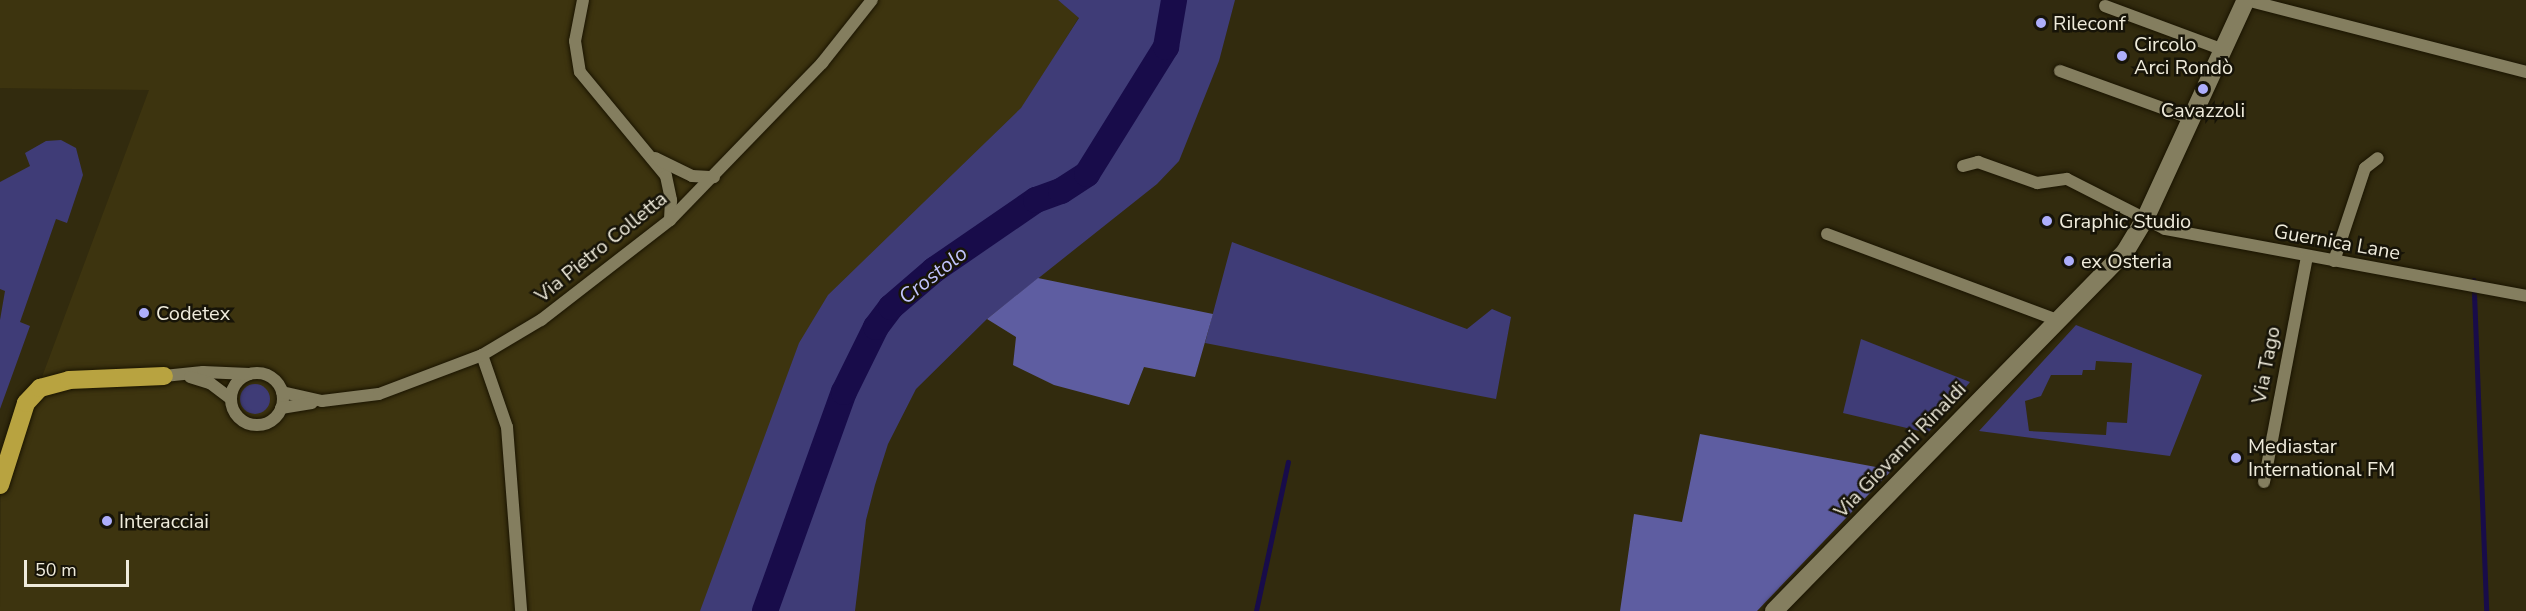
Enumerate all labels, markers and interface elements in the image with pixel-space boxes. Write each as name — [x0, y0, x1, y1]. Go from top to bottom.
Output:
place label: Rileconf — [2053, 11, 2126, 35]
marker: Rileconf — [2034, 16, 2048, 30]
place label: Circolo Arci Rondò — [2134, 33, 2233, 80]
marker: Circolo Arci Rondò — [2115, 49, 2129, 63]
marker: Cavazzoli — [2196, 82, 2210, 96]
place label: Cavazzoli — [2161, 98, 2245, 122]
street label: Via Pietro Colletta — [530, 186, 672, 308]
place label: Graphic Studio — [2059, 209, 2191, 233]
marker: Graphic Studio — [2040, 214, 2054, 228]
street label: Guernica Lane — [2272, 219, 2402, 265]
water label: Crostolo — [894, 240, 972, 310]
place label: ex Osteria — [2081, 249, 2172, 273]
marker: ex Osteria — [2062, 254, 2076, 268]
place label: Codetex — [156, 301, 230, 325]
marker: Codetex — [137, 306, 151, 320]
street label: Via Tago — [2247, 324, 2285, 406]
street label: Via Giovanni Rinaldi — [1829, 377, 1971, 523]
place label: Mediastar International FM — [2248, 434, 2395, 481]
marker: Mediastar International FM — [2229, 451, 2243, 465]
place label: Interacciai — [119, 509, 209, 533]
marker: Interacciai — [100, 514, 114, 528]
scale bar — [27, 548, 132, 586]
text: 50 m — [35, 558, 77, 582]

